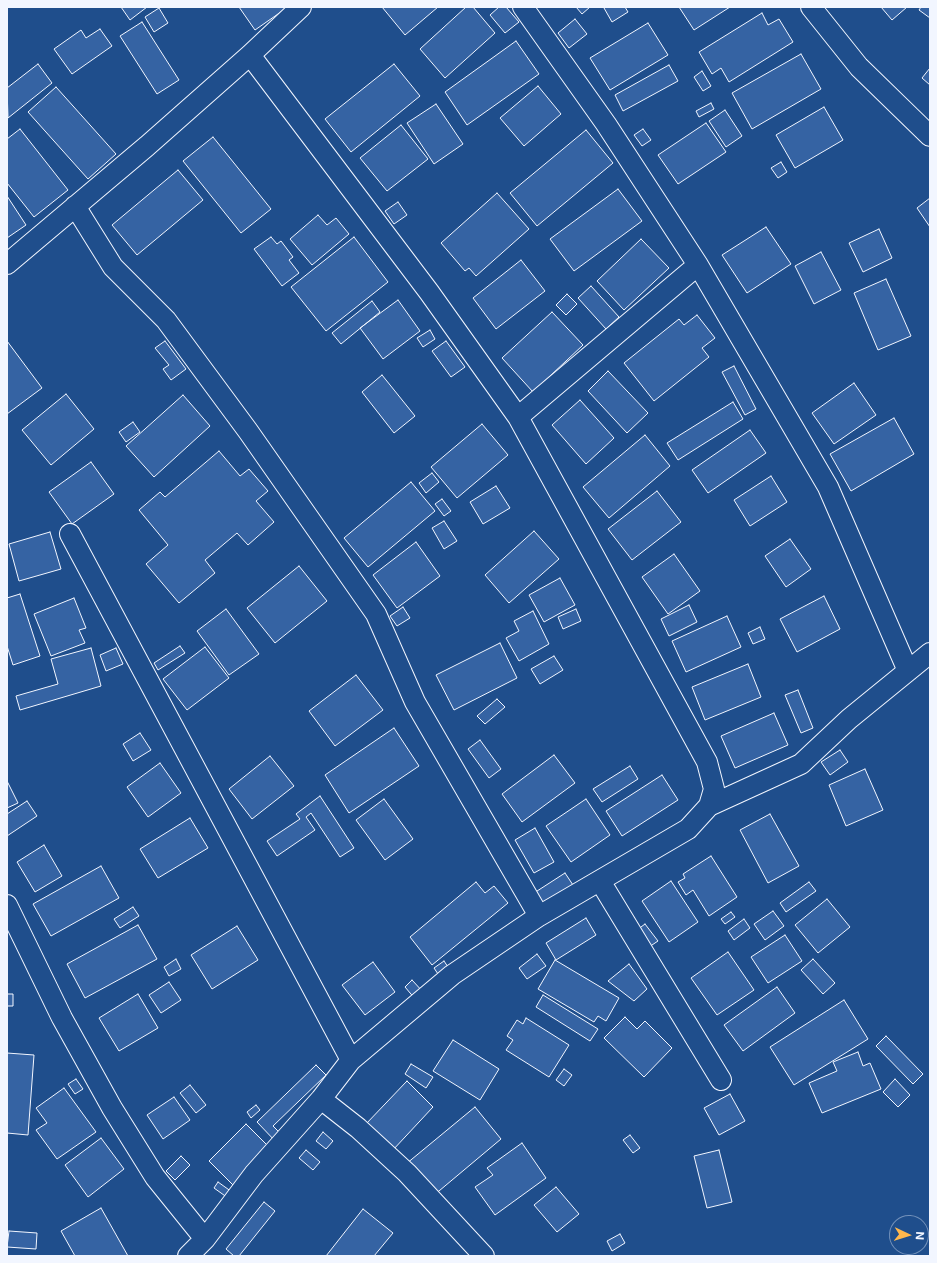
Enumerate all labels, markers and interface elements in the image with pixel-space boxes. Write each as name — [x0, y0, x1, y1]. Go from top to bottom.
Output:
north arrow — [889, 1215, 929, 1255]
text: N — [913, 1231, 927, 1240]

